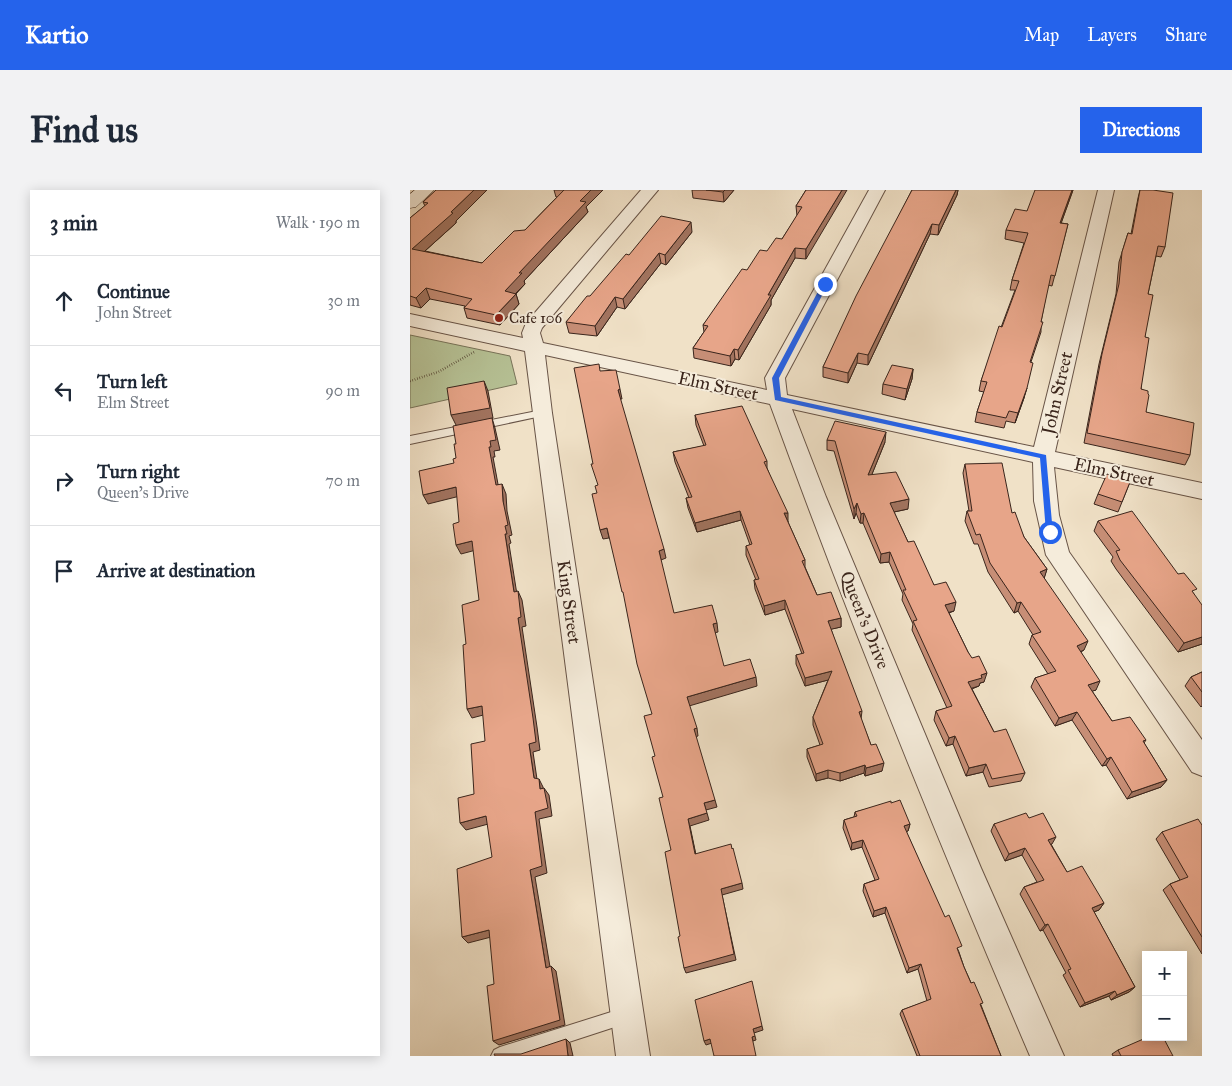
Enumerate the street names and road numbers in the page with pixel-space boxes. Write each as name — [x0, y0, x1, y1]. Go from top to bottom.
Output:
street label: John Street — [1036, 349, 1078, 439]
street label: Elm Street — [676, 367, 761, 405]
street label: Elm Street — [1072, 453, 1157, 491]
street label: King Street — [551, 559, 586, 646]
street label: Queen's Drive — [835, 568, 895, 672]

